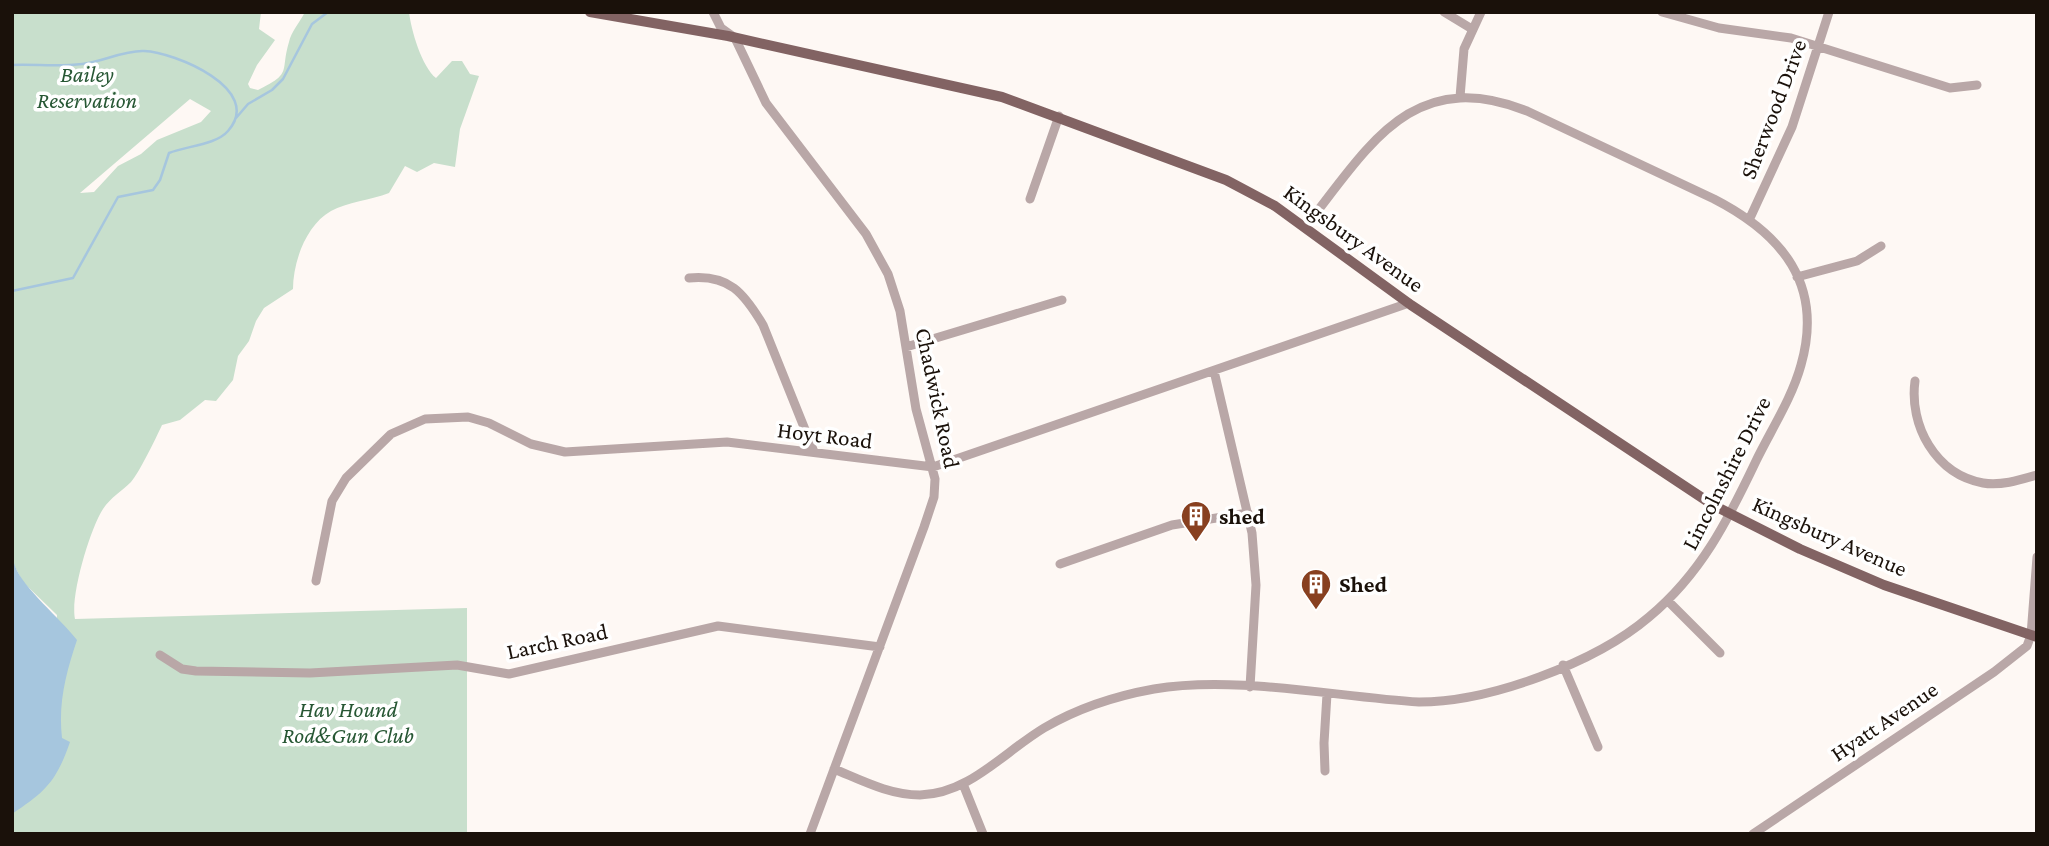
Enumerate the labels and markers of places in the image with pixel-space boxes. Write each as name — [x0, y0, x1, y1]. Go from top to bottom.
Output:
building icon: shed — [1179, 499, 1213, 543]
place label: shed — [1219, 503, 1265, 529]
building icon: Shed — [1299, 567, 1333, 611]
place label: Shed — [1339, 571, 1387, 597]

